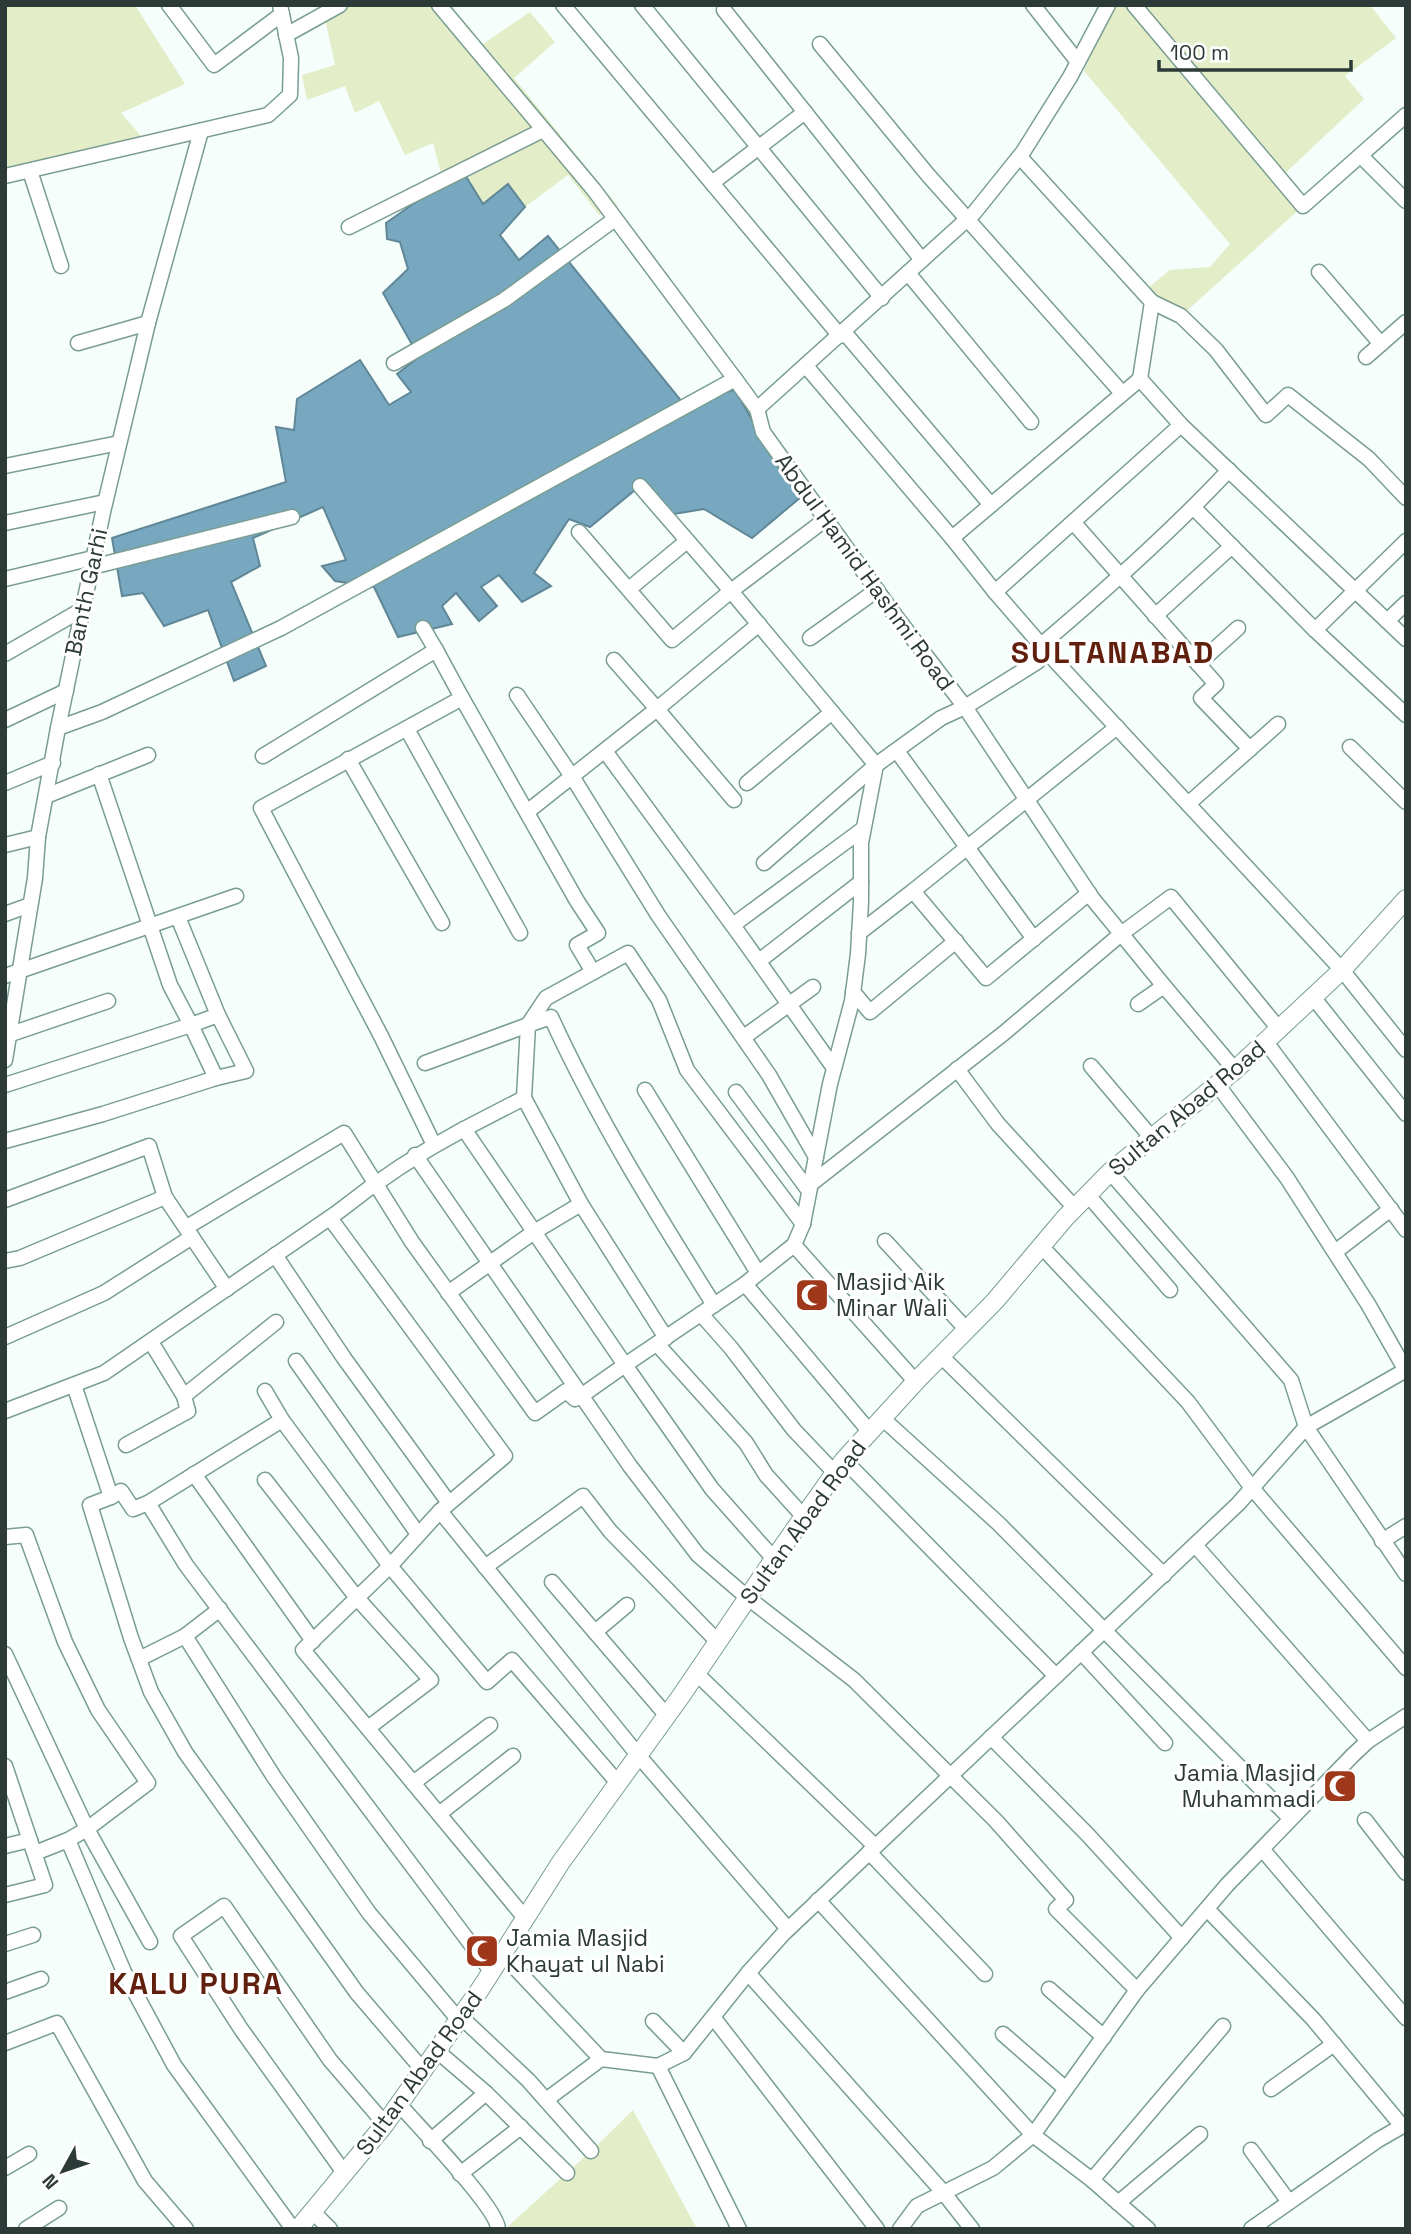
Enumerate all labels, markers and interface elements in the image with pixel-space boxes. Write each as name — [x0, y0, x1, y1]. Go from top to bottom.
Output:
scale bar — [1159, 28, 1352, 72]
text: 100 m — [1170, 39, 1229, 66]
street label: Abdul Hamid Hashmi Road — [769, 447, 961, 697]
street label: Banth Garhi — [58, 525, 114, 659]
district label: SULTANABAD — [1011, 633, 1215, 672]
street label: Sultan Abad Road — [1102, 1033, 1272, 1183]
place label: Masjid Aik Minar Wali — [836, 1267, 948, 1323]
mosque icon: Masjid Aik Minar Wali — [793, 1276, 831, 1314]
street label: Sultan Abad Road — [733, 1434, 873, 1610]
place label: Jamia Masjid Muhammadi — [1174, 1758, 1316, 1814]
mosque icon: Jamia Masjid Muhammadi — [1321, 1767, 1359, 1805]
place label: Jamia Masjid Khayat ul Nabi — [506, 1923, 665, 1979]
mosque icon: Jamia Masjid Khayat ul Nabi — [463, 1932, 501, 1970]
district label: KALU PURA — [108, 1964, 284, 2003]
street label: Sultan Abad Road — [349, 1985, 489, 2161]
north arrow — [28, 2136, 98, 2206]
text: N — [37, 2169, 64, 2195]

